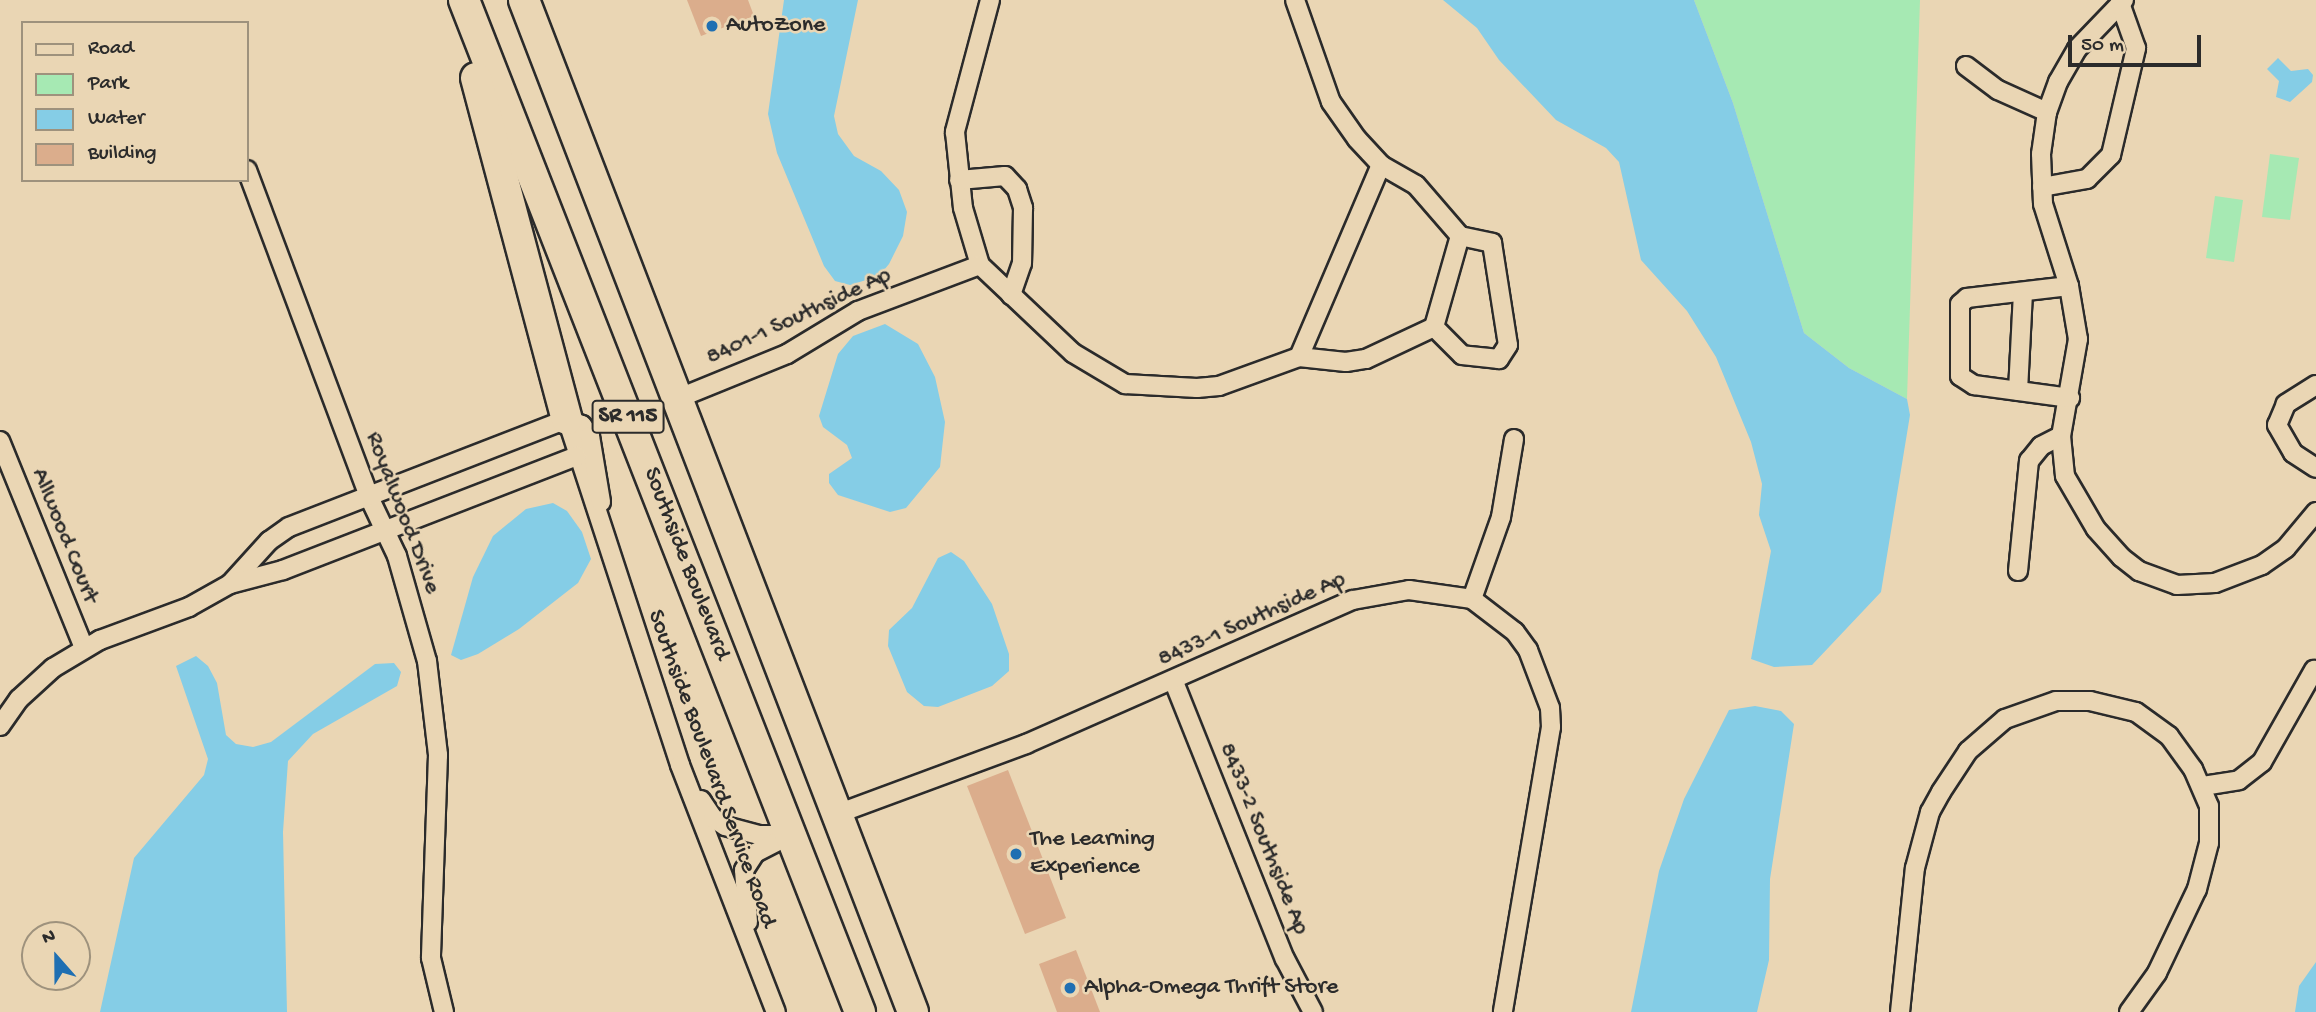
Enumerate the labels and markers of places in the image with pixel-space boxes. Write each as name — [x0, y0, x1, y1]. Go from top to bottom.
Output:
place label: AutoZone — [726, 12, 825, 40]
marker: AutoZone — [704, 18, 720, 34]
place label: The Learning Experience — [1030, 826, 1155, 882]
marker: The Learning Experience — [1008, 846, 1024, 862]
place label: Alpha-Omega Thrift Store — [1084, 974, 1338, 1002]
marker: Alpha-Omega Thrift Store — [1062, 980, 1078, 996]

